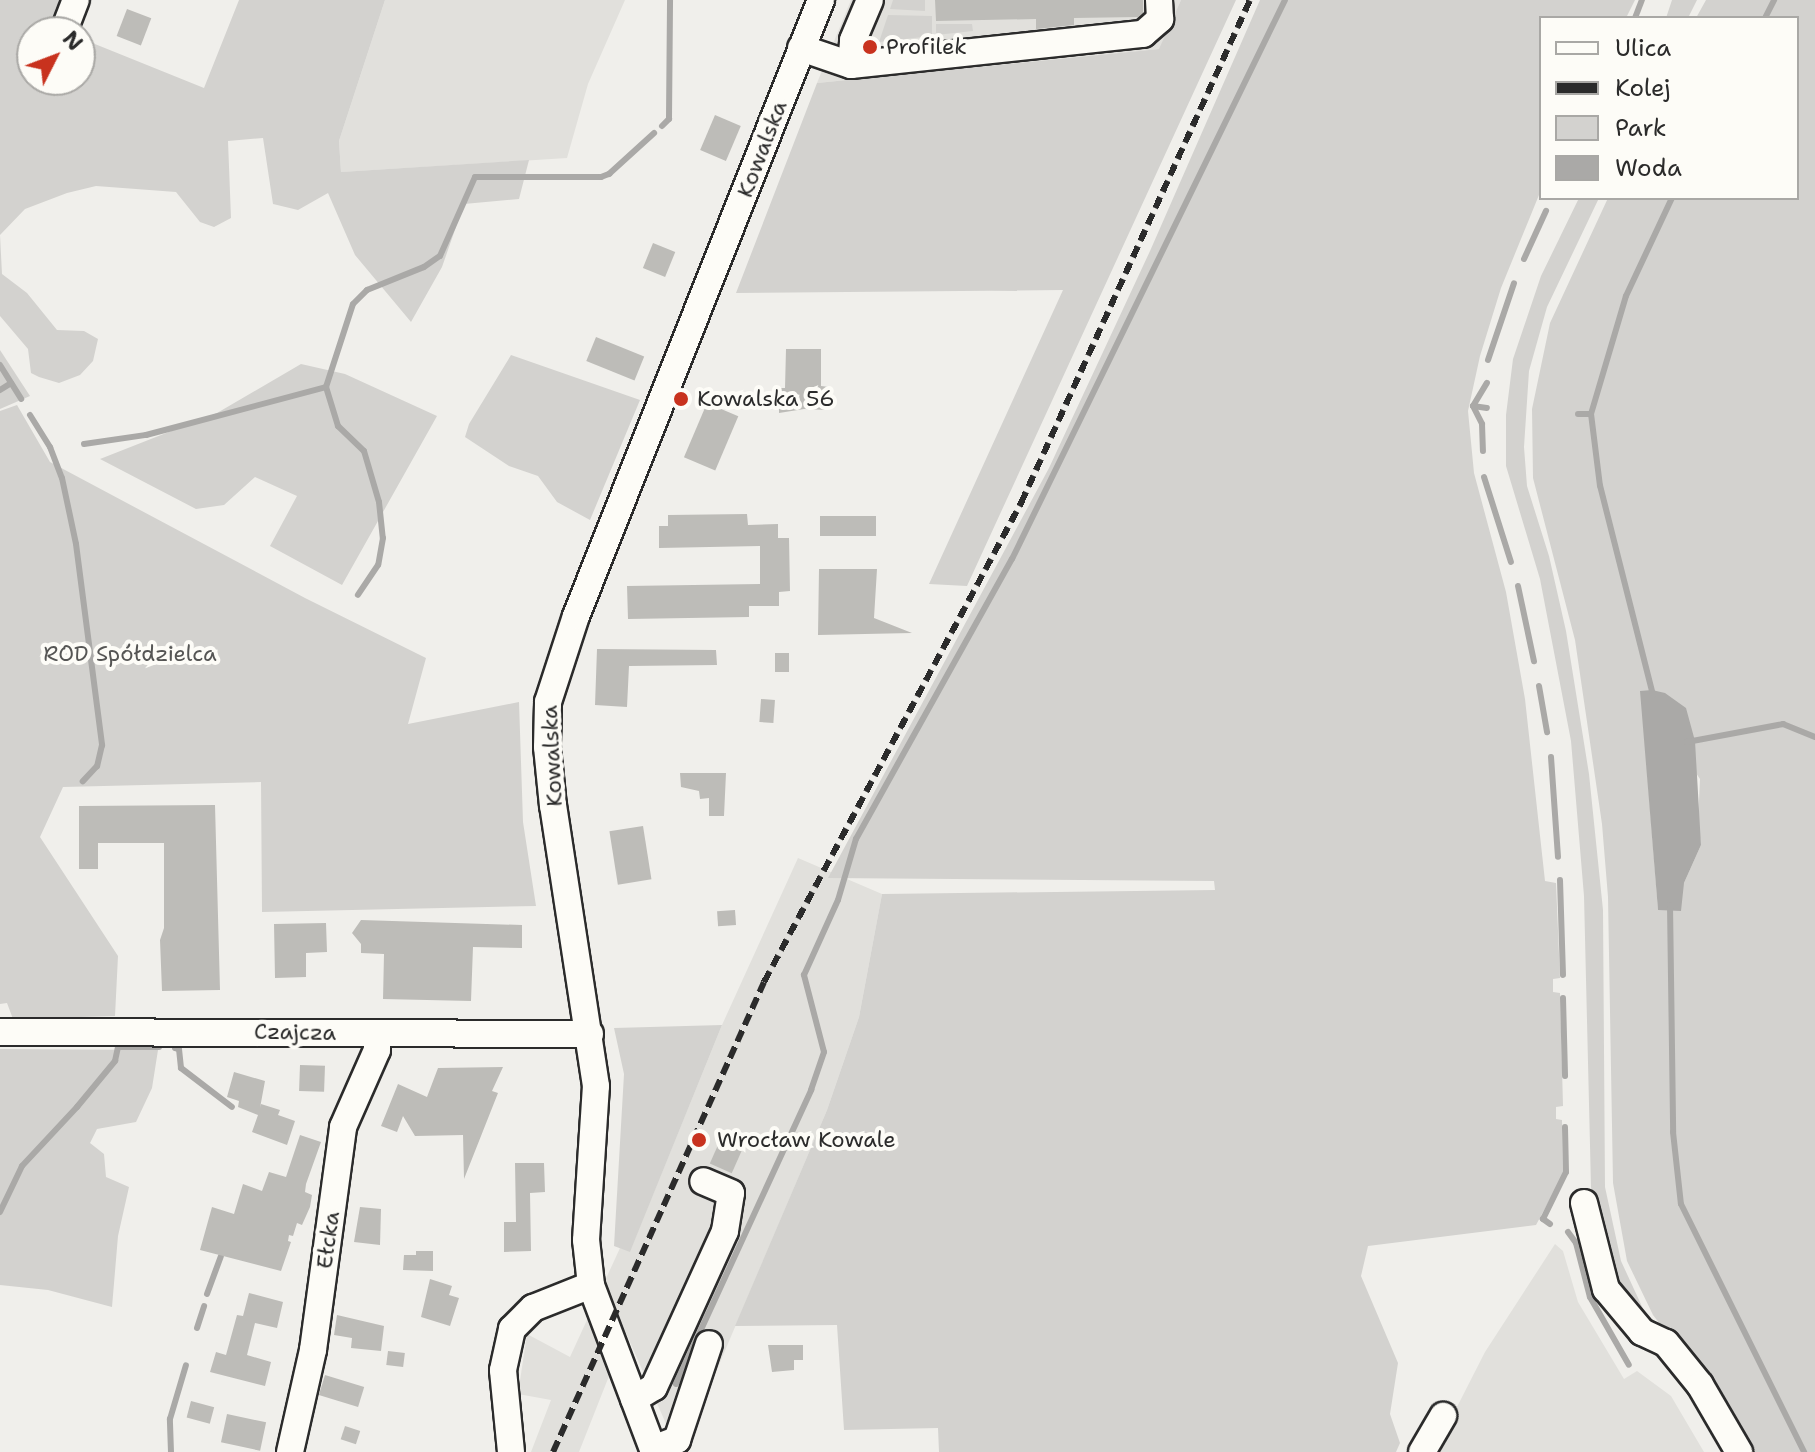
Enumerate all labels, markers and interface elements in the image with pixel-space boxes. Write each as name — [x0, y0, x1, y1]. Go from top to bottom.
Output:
north arrow — [16, 16, 96, 96]
legend — [1539, 16, 1799, 200]
text: N — [56, 25, 89, 57]
text: Ulica — [1615, 32, 1671, 64]
place label: Profilek — [886, 34, 967, 60]
marker: Profilek — [861, 38, 879, 56]
text: Kolej — [1615, 72, 1671, 104]
street label: Kowalska — [731, 97, 793, 201]
text: Park — [1615, 112, 1667, 144]
text: Woda — [1615, 152, 1682, 184]
place label: Kowalska 56 — [697, 386, 835, 412]
marker: Kowalska 56 — [672, 390, 690, 408]
park label: ROD Spółdzielca — [43, 641, 217, 667]
street label: Kowalska — [536, 705, 568, 807]
street label: Czajcza — [254, 1018, 336, 1046]
place label: Wrocław Kowale — [717, 1127, 896, 1153]
marker: Wrocław Kowale — [688, 1129, 710, 1151]
street label: Ełcka — [311, 1210, 345, 1270]

